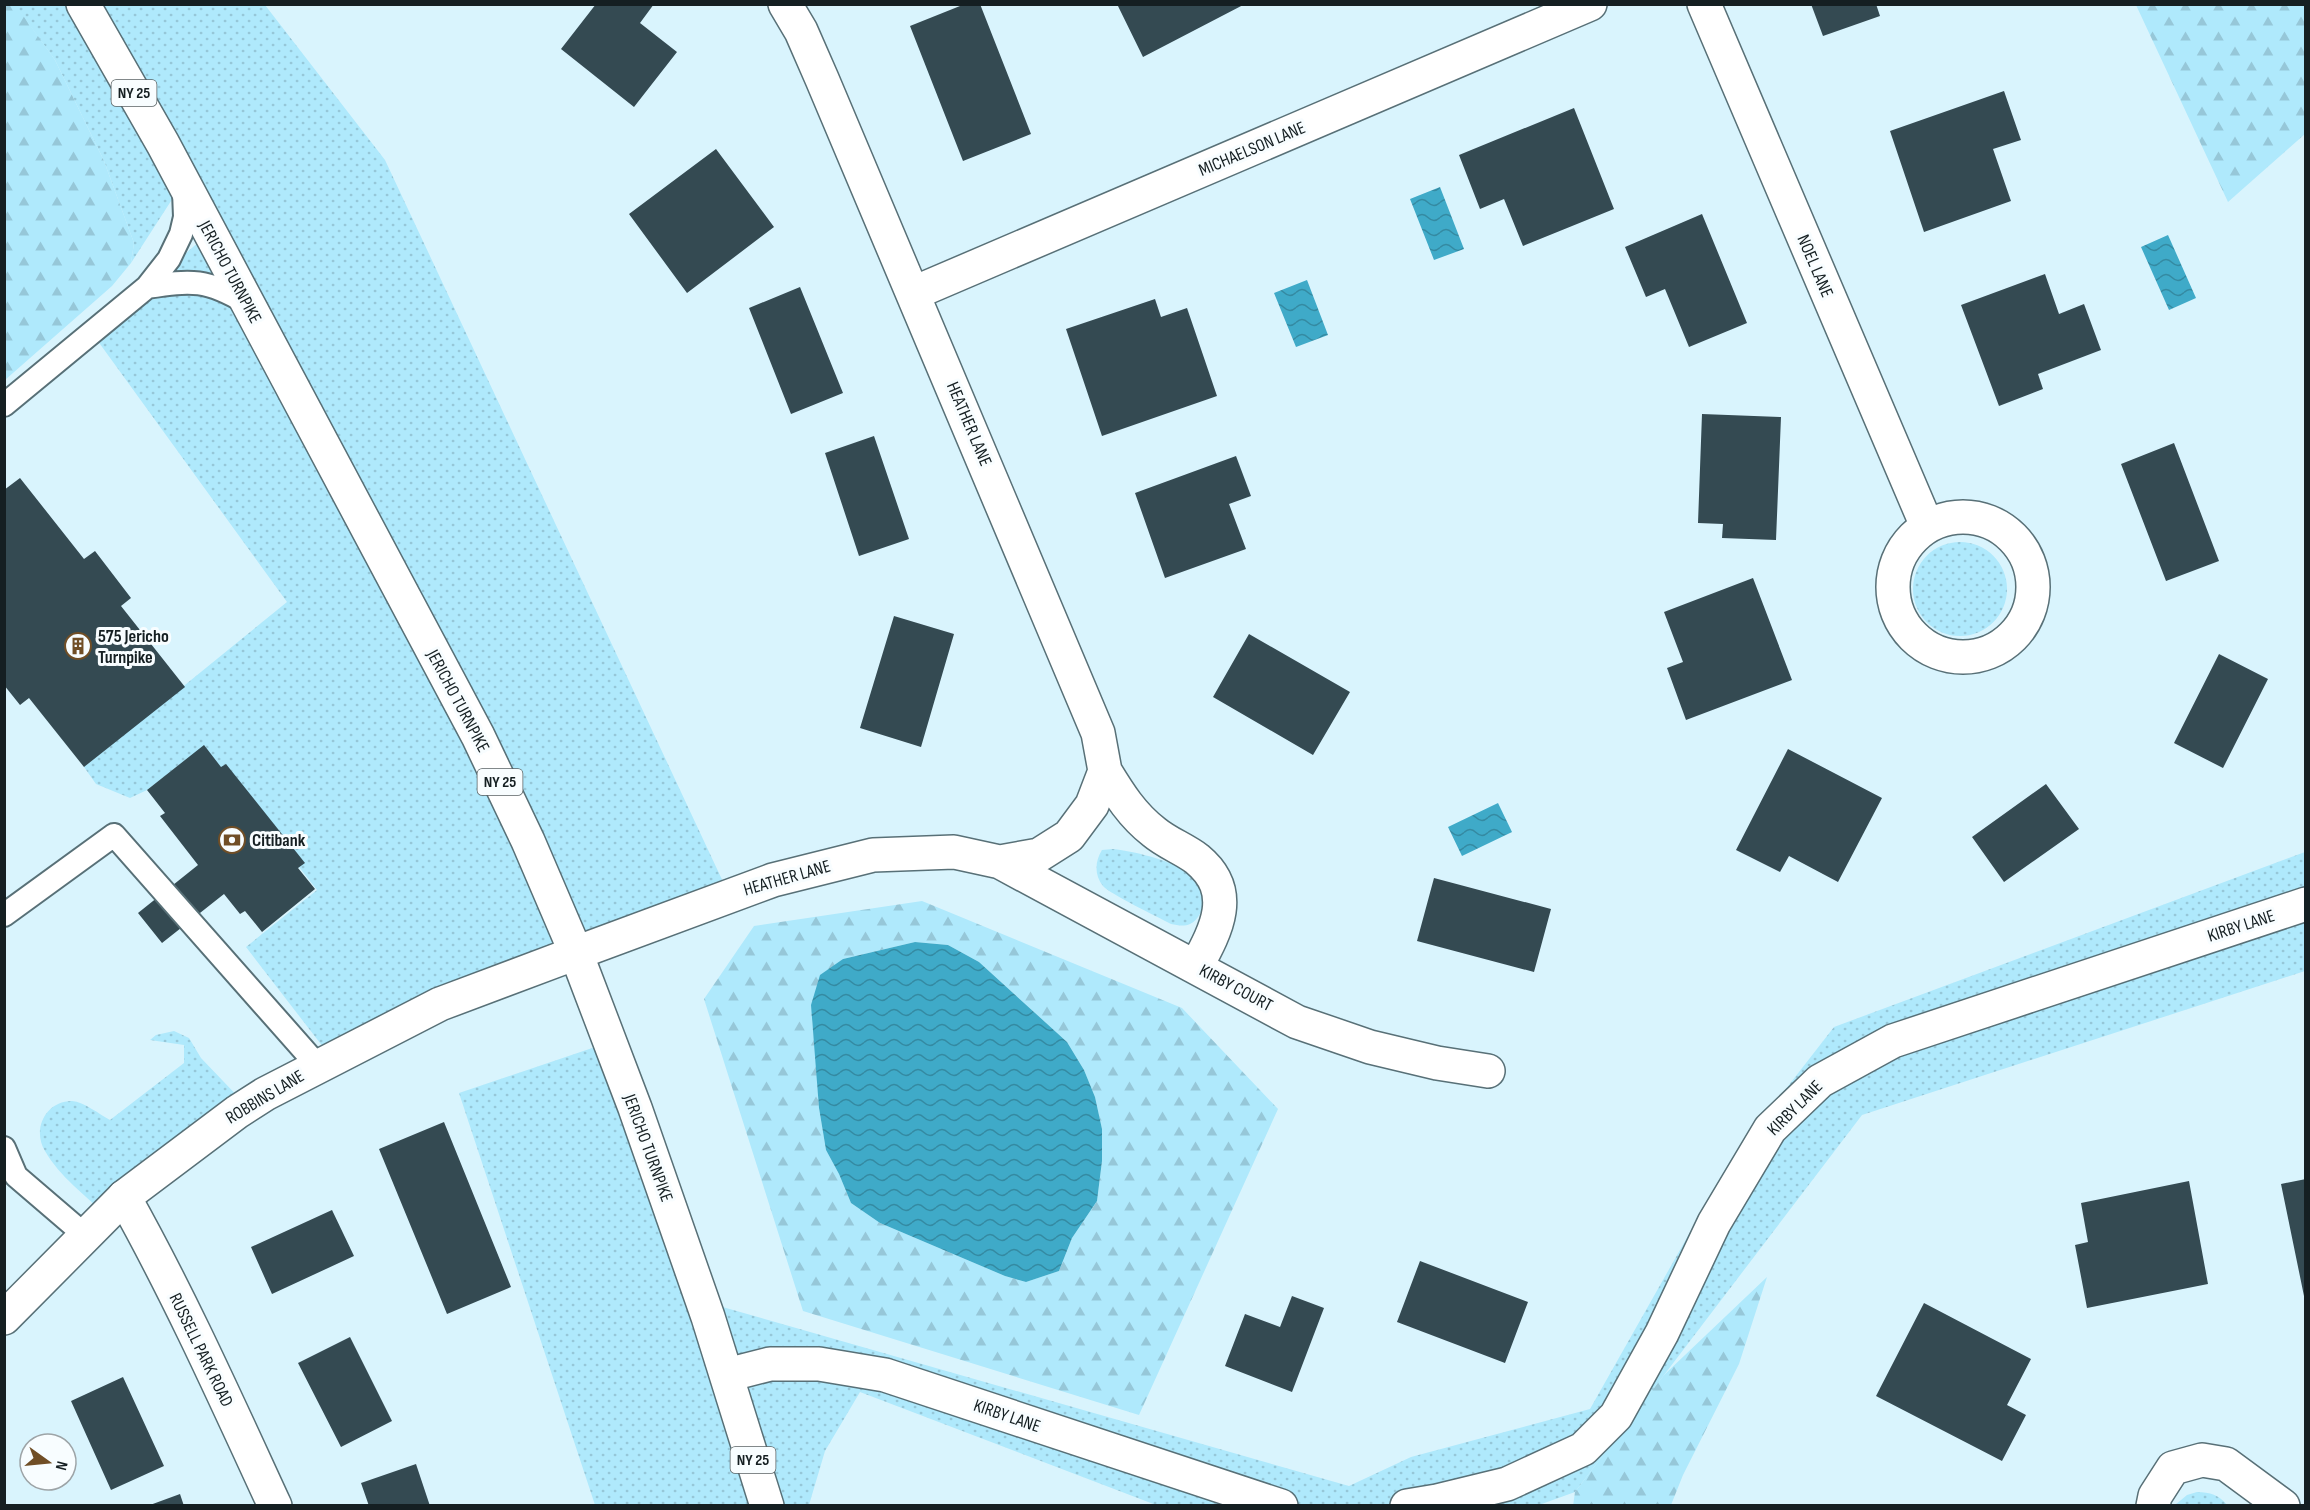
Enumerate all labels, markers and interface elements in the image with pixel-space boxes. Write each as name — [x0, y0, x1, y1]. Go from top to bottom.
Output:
road number: NY 25 — [112, 80, 156, 106]
street label: MICHAELSON LANE — [1196, 117, 1308, 181]
street label: JERICHO TURNPIKE — [194, 216, 266, 327]
street label: NOEL LANE — [1792, 231, 1838, 301]
street label: HEATHER LANE — [942, 379, 996, 469]
place label: 575 Jericho Turnpike — [98, 626, 169, 668]
building icon: 575 Jericho Turnpike — [63, 631, 93, 661]
street label: JERICHO TURNPIKE — [422, 645, 494, 756]
road number: NY 25 — [478, 769, 522, 795]
bank icon: Citibank — [217, 825, 247, 855]
place label: Citibank — [252, 830, 306, 851]
street label: HEATHER LANE — [741, 856, 833, 900]
street label: KIRBY LANE — [2205, 905, 2277, 947]
street label: KIRBY COURT — [1196, 960, 1276, 1016]
street label: ROBBINS LANE — [222, 1065, 308, 1129]
street label: KIRBY LANE — [1763, 1076, 1827, 1140]
street label: JERICHO TURNPIKE — [618, 1090, 677, 1205]
street label: RUSSELL PARK ROAD — [164, 1290, 238, 1410]
street label: KIRBY LANE — [971, 1395, 1043, 1437]
north arrow — [18, 1432, 78, 1492]
road number: NY 25 — [730, 1447, 776, 1473]
text: N — [51, 1459, 71, 1472]

